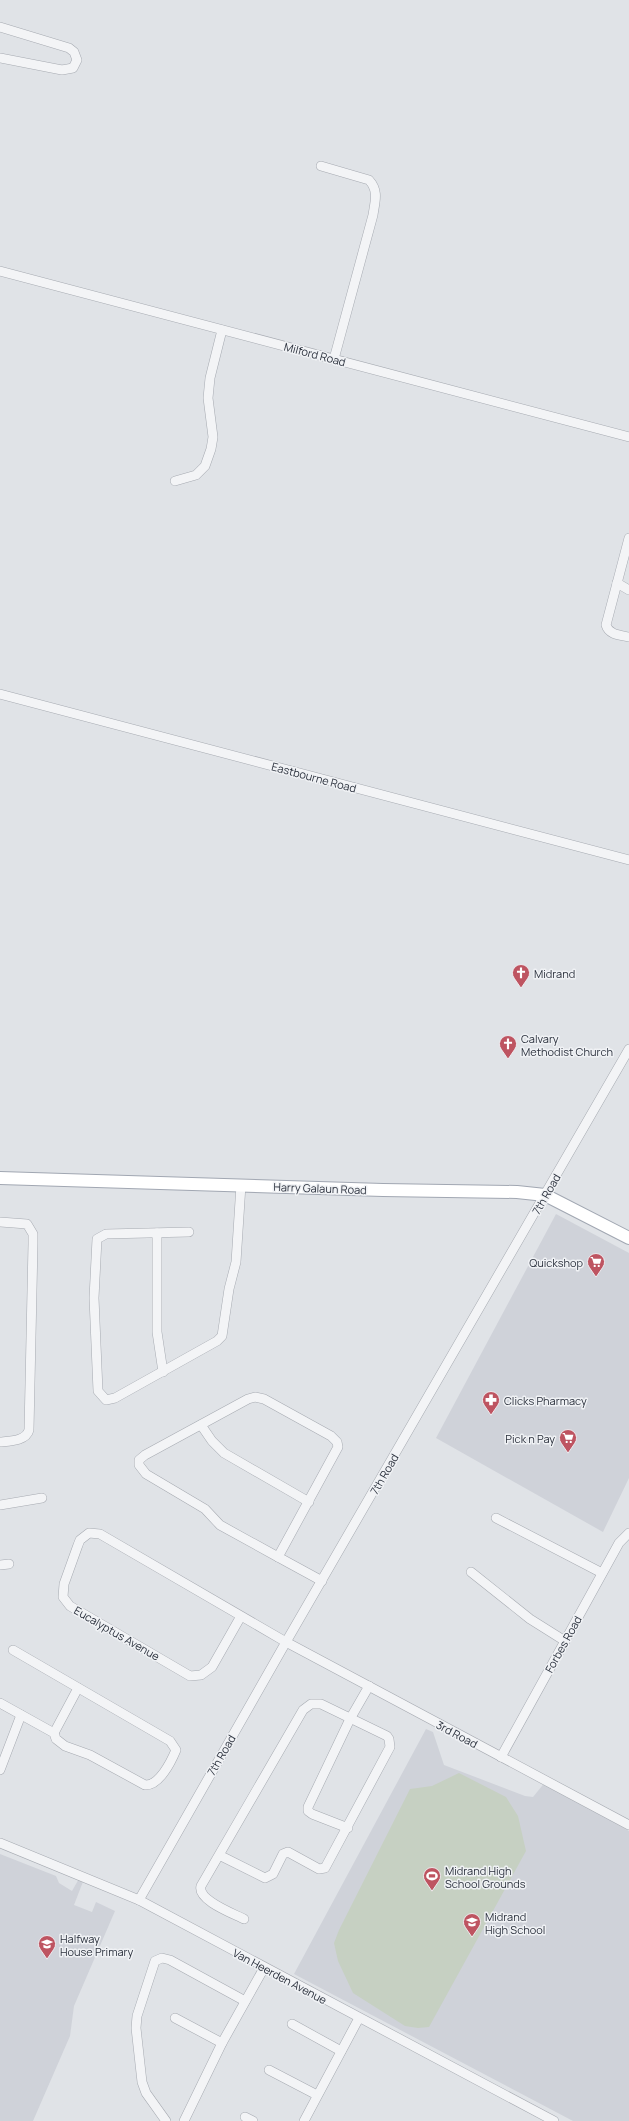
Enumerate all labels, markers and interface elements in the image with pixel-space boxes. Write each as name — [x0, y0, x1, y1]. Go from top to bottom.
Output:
street label: Milford Road — [283, 339, 347, 369]
street label: Eastbourne Road — [270, 758, 358, 796]
church icon: Midrand — [511, 963, 531, 988]
place label: Midrand — [534, 966, 575, 981]
place label: Calvary Methodist Church — [521, 1031, 613, 1059]
church icon: Calvary Methodist Church — [498, 1034, 518, 1059]
street label: 7th Road — [528, 1171, 564, 1217]
street label: Harry Galaun Road — [273, 1179, 367, 1197]
supermarket icon: Quickshop — [586, 1252, 606, 1277]
place label: Quickshop — [529, 1255, 583, 1270]
pharmacy icon: Clicks Pharmacy — [481, 1390, 501, 1415]
place label: Clicks Pharmacy — [504, 1393, 587, 1408]
supermarket icon: Pick n Pay — [558, 1428, 578, 1453]
place label: Pick n Pay — [505, 1431, 555, 1446]
street label: 7th Road — [366, 1451, 402, 1497]
street label: Eucalyptus Avenue — [71, 1602, 163, 1664]
street label: Forbes Road — [541, 1613, 585, 1675]
street label: 3rd Road — [434, 1717, 480, 1751]
street label: 7th Road — [203, 1732, 239, 1778]
place label: Midrand High School Grounds — [445, 1863, 526, 1891]
sports icon: Midrand High School Grounds — [422, 1866, 442, 1891]
place label: Midrand High School — [485, 1909, 545, 1937]
school or university icon: Midrand High School — [462, 1912, 482, 1937]
place label: Halfway House Primary — [60, 1931, 133, 1959]
school or university icon: Halfway House Primary — [37, 1934, 57, 1959]
street label: Van Heerden Avenue — [230, 1945, 330, 2007]

